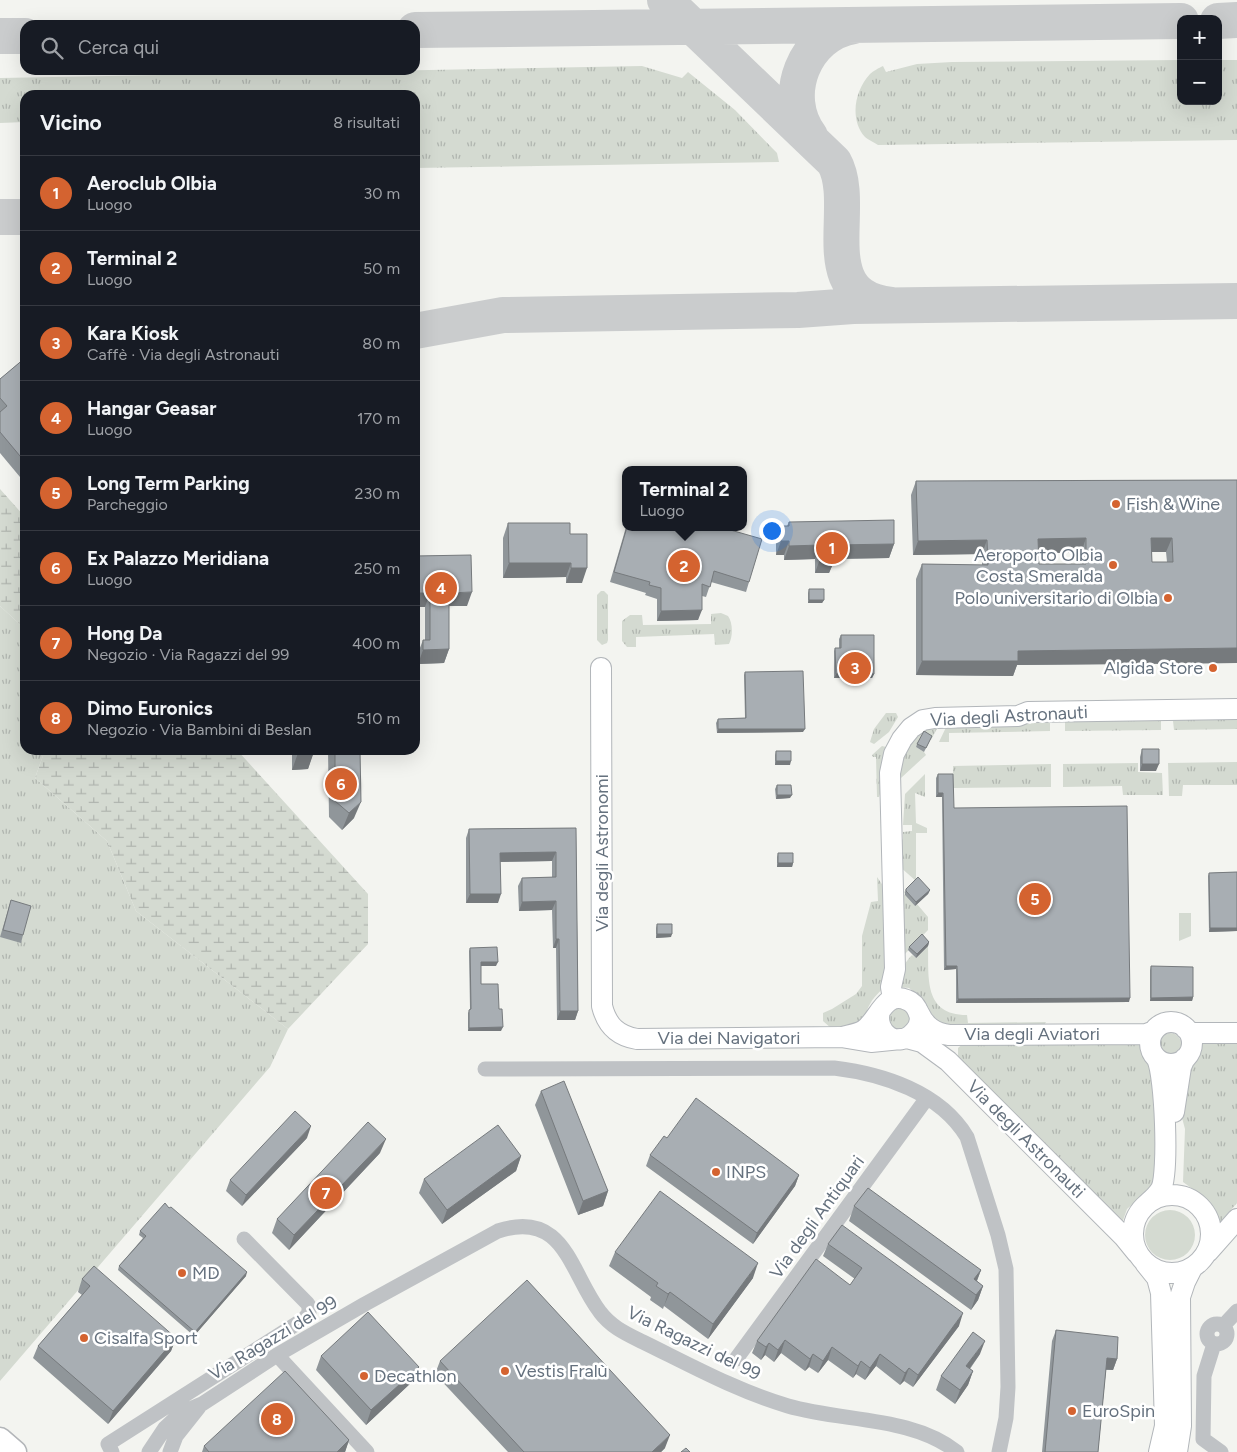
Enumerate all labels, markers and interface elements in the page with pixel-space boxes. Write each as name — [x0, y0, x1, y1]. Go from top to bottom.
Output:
map controls — [1177, 15, 1222, 105]
button: + — [1177, 15, 1222, 60]
search box — [20, 20, 420, 75]
icon: search — [38, 34, 66, 62]
text: Cerca qui — [78, 36, 159, 59]
button: − — [1177, 60, 1222, 105]
text: Vicino — [40, 110, 102, 135]
text: 8 risultati — [333, 113, 400, 132]
text: Aeroclub Olbia — [87, 172, 217, 195]
text: 1 — [53, 184, 59, 203]
text: 30 m — [363, 184, 400, 203]
text: Luogo — [87, 195, 132, 214]
text: Terminal 2 — [87, 247, 177, 270]
text: 2 — [51, 259, 61, 278]
text: 50 m — [363, 259, 400, 278]
text: Luogo — [87, 270, 132, 289]
text: Kara Kiosk — [87, 322, 179, 345]
text: 3 — [52, 334, 60, 353]
text: 80 m — [362, 334, 400, 353]
text: Caffè · Via degli Astronauti — [87, 345, 280, 364]
text: Hangar Geasar — [87, 397, 216, 420]
text: 4 — [51, 409, 61, 428]
text: 170 m — [357, 409, 400, 428]
text: Luogo — [87, 420, 132, 439]
popup — [622, 466, 747, 531]
text: Long Term Parking — [87, 472, 250, 495]
text: Terminal 2 — [639, 478, 730, 501]
text: 5 — [51, 484, 61, 503]
text: 230 m — [355, 484, 400, 503]
place label: Fish & Wine — [1126, 493, 1220, 515]
text: Parcheggio — [87, 495, 168, 514]
marker: Fish & Wine — [1110, 498, 1122, 510]
text: Luogo — [639, 501, 685, 520]
your location — [759, 518, 785, 544]
pin: 1 — [816, 529, 848, 567]
place label: Aeroporto Olbia Costa Smeralda — [974, 544, 1103, 587]
text: Ex Palazzo Meridiana — [87, 547, 269, 570]
pin: 2 — [668, 547, 700, 585]
text: 6 — [51, 559, 61, 578]
text: 250 m — [354, 559, 400, 578]
marker: Aeroporto Olbia Costa Smeralda — [1107, 559, 1119, 571]
pin: 4 — [425, 569, 457, 607]
text: Luogo — [87, 570, 132, 589]
place label: Polo universitario di Olbia — [954, 587, 1158, 609]
marker: Polo universitario di Olbia — [1162, 592, 1174, 604]
text: Hong Da — [87, 622, 162, 645]
text: 7 — [52, 634, 60, 653]
text: 400 m — [352, 634, 400, 653]
text: Negozio · Via Ragazzi del 99 — [87, 645, 289, 664]
pin: 3 — [839, 649, 871, 687]
place label: Algida Store — [1104, 657, 1203, 679]
marker: Algida Store — [1207, 662, 1219, 674]
text: Dimo Euronics — [87, 697, 213, 720]
street label: Via degli Astronauti — [930, 701, 1088, 731]
text: 8 — [51, 709, 61, 728]
text: 510 m — [356, 709, 400, 728]
text: Negozio · Via Bambini di Beslan — [87, 720, 311, 739]
pin: 6 — [325, 765, 357, 803]
street label: Via degli Astronomi — [591, 774, 613, 932]
pin: 5 — [1019, 880, 1051, 918]
street label: Via degli Aviatori — [964, 1023, 1100, 1045]
street label: Via dei Navigatori — [658, 1027, 801, 1049]
street label: Via degli Astronauti — [962, 1075, 1090, 1203]
street label: Via degli Antiquari — [765, 1151, 869, 1283]
place label: INPS — [726, 1161, 766, 1183]
marker: INPS — [710, 1166, 722, 1178]
pin: 7 — [310, 1174, 342, 1212]
place label: MD — [192, 1262, 220, 1284]
marker: MD — [176, 1267, 188, 1279]
street label: Via Ragazzi del 99 — [205, 1291, 341, 1385]
street label: Via Ragazzi del 99 — [624, 1301, 764, 1385]
place label: Cisalfa Sport — [94, 1327, 198, 1349]
marker: Cisalfa Sport — [78, 1332, 90, 1344]
place label: Vestis Fralù — [515, 1360, 608, 1382]
place label: Decathlon — [374, 1365, 456, 1387]
marker: Vestis Fralù — [499, 1365, 511, 1377]
marker: Decathlon — [358, 1370, 370, 1382]
pin: 8 — [261, 1400, 293, 1438]
place label: EuroSpin — [1082, 1400, 1155, 1422]
marker: EuroSpin — [1066, 1405, 1078, 1417]

